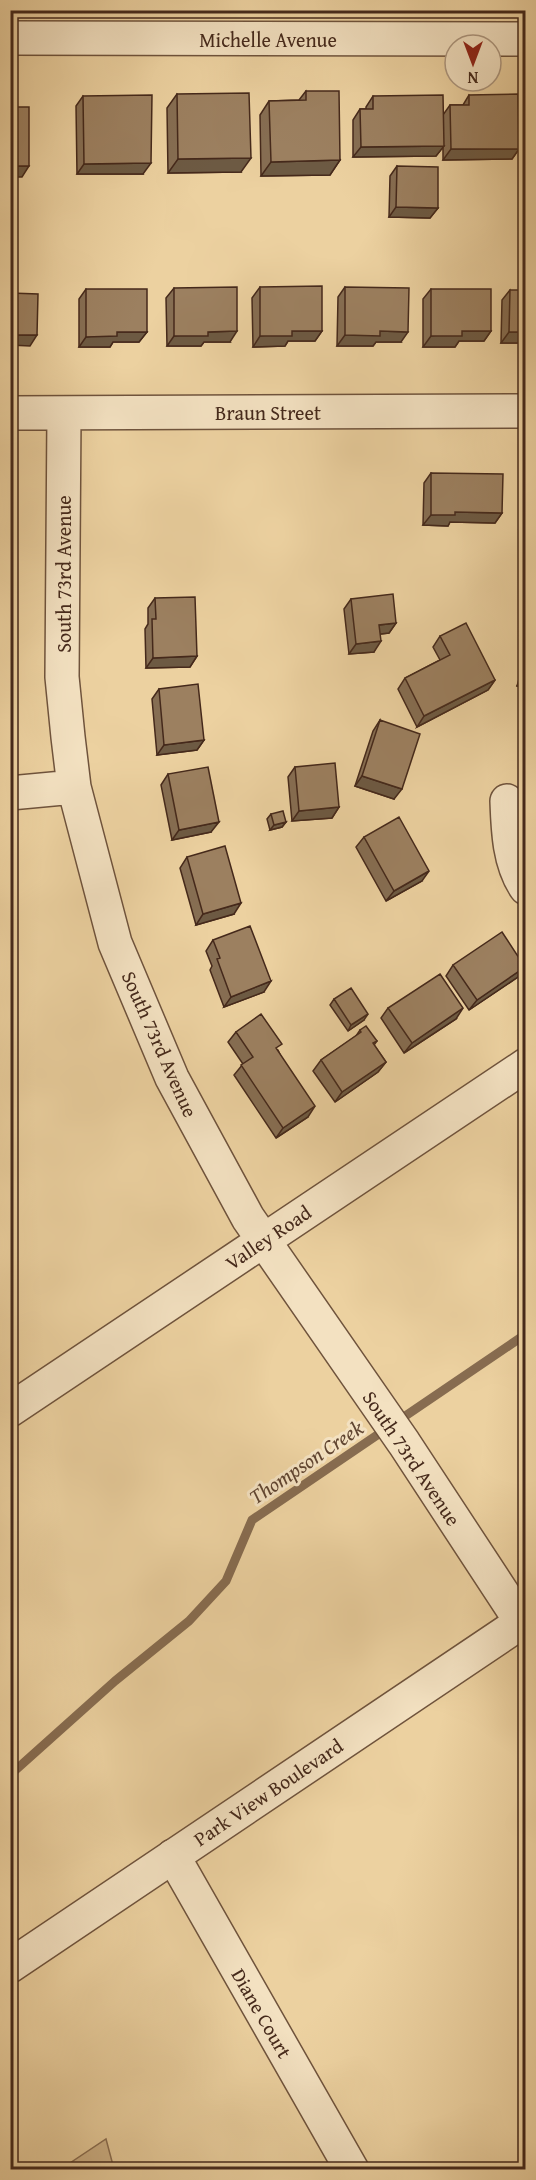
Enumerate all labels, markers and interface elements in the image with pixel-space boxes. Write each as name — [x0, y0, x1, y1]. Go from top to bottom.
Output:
street label: Michelle Avenue — [199, 25, 337, 54]
north arrow — [443, 33, 503, 93]
text: N — [467, 66, 478, 90]
street label: Braun Street — [215, 398, 321, 427]
street label: South 73rd Avenue — [49, 495, 78, 653]
street label: South 73rd Avenue — [115, 966, 205, 1122]
street label: Valley Road — [219, 1197, 317, 1276]
street label: South 73rd Avenue — [356, 1385, 468, 1531]
water label: Thompson Creek — [243, 1412, 370, 1512]
street label: Park View Boulevard — [187, 1731, 349, 1853]
street label: Diane Court — [225, 1963, 299, 2063]

